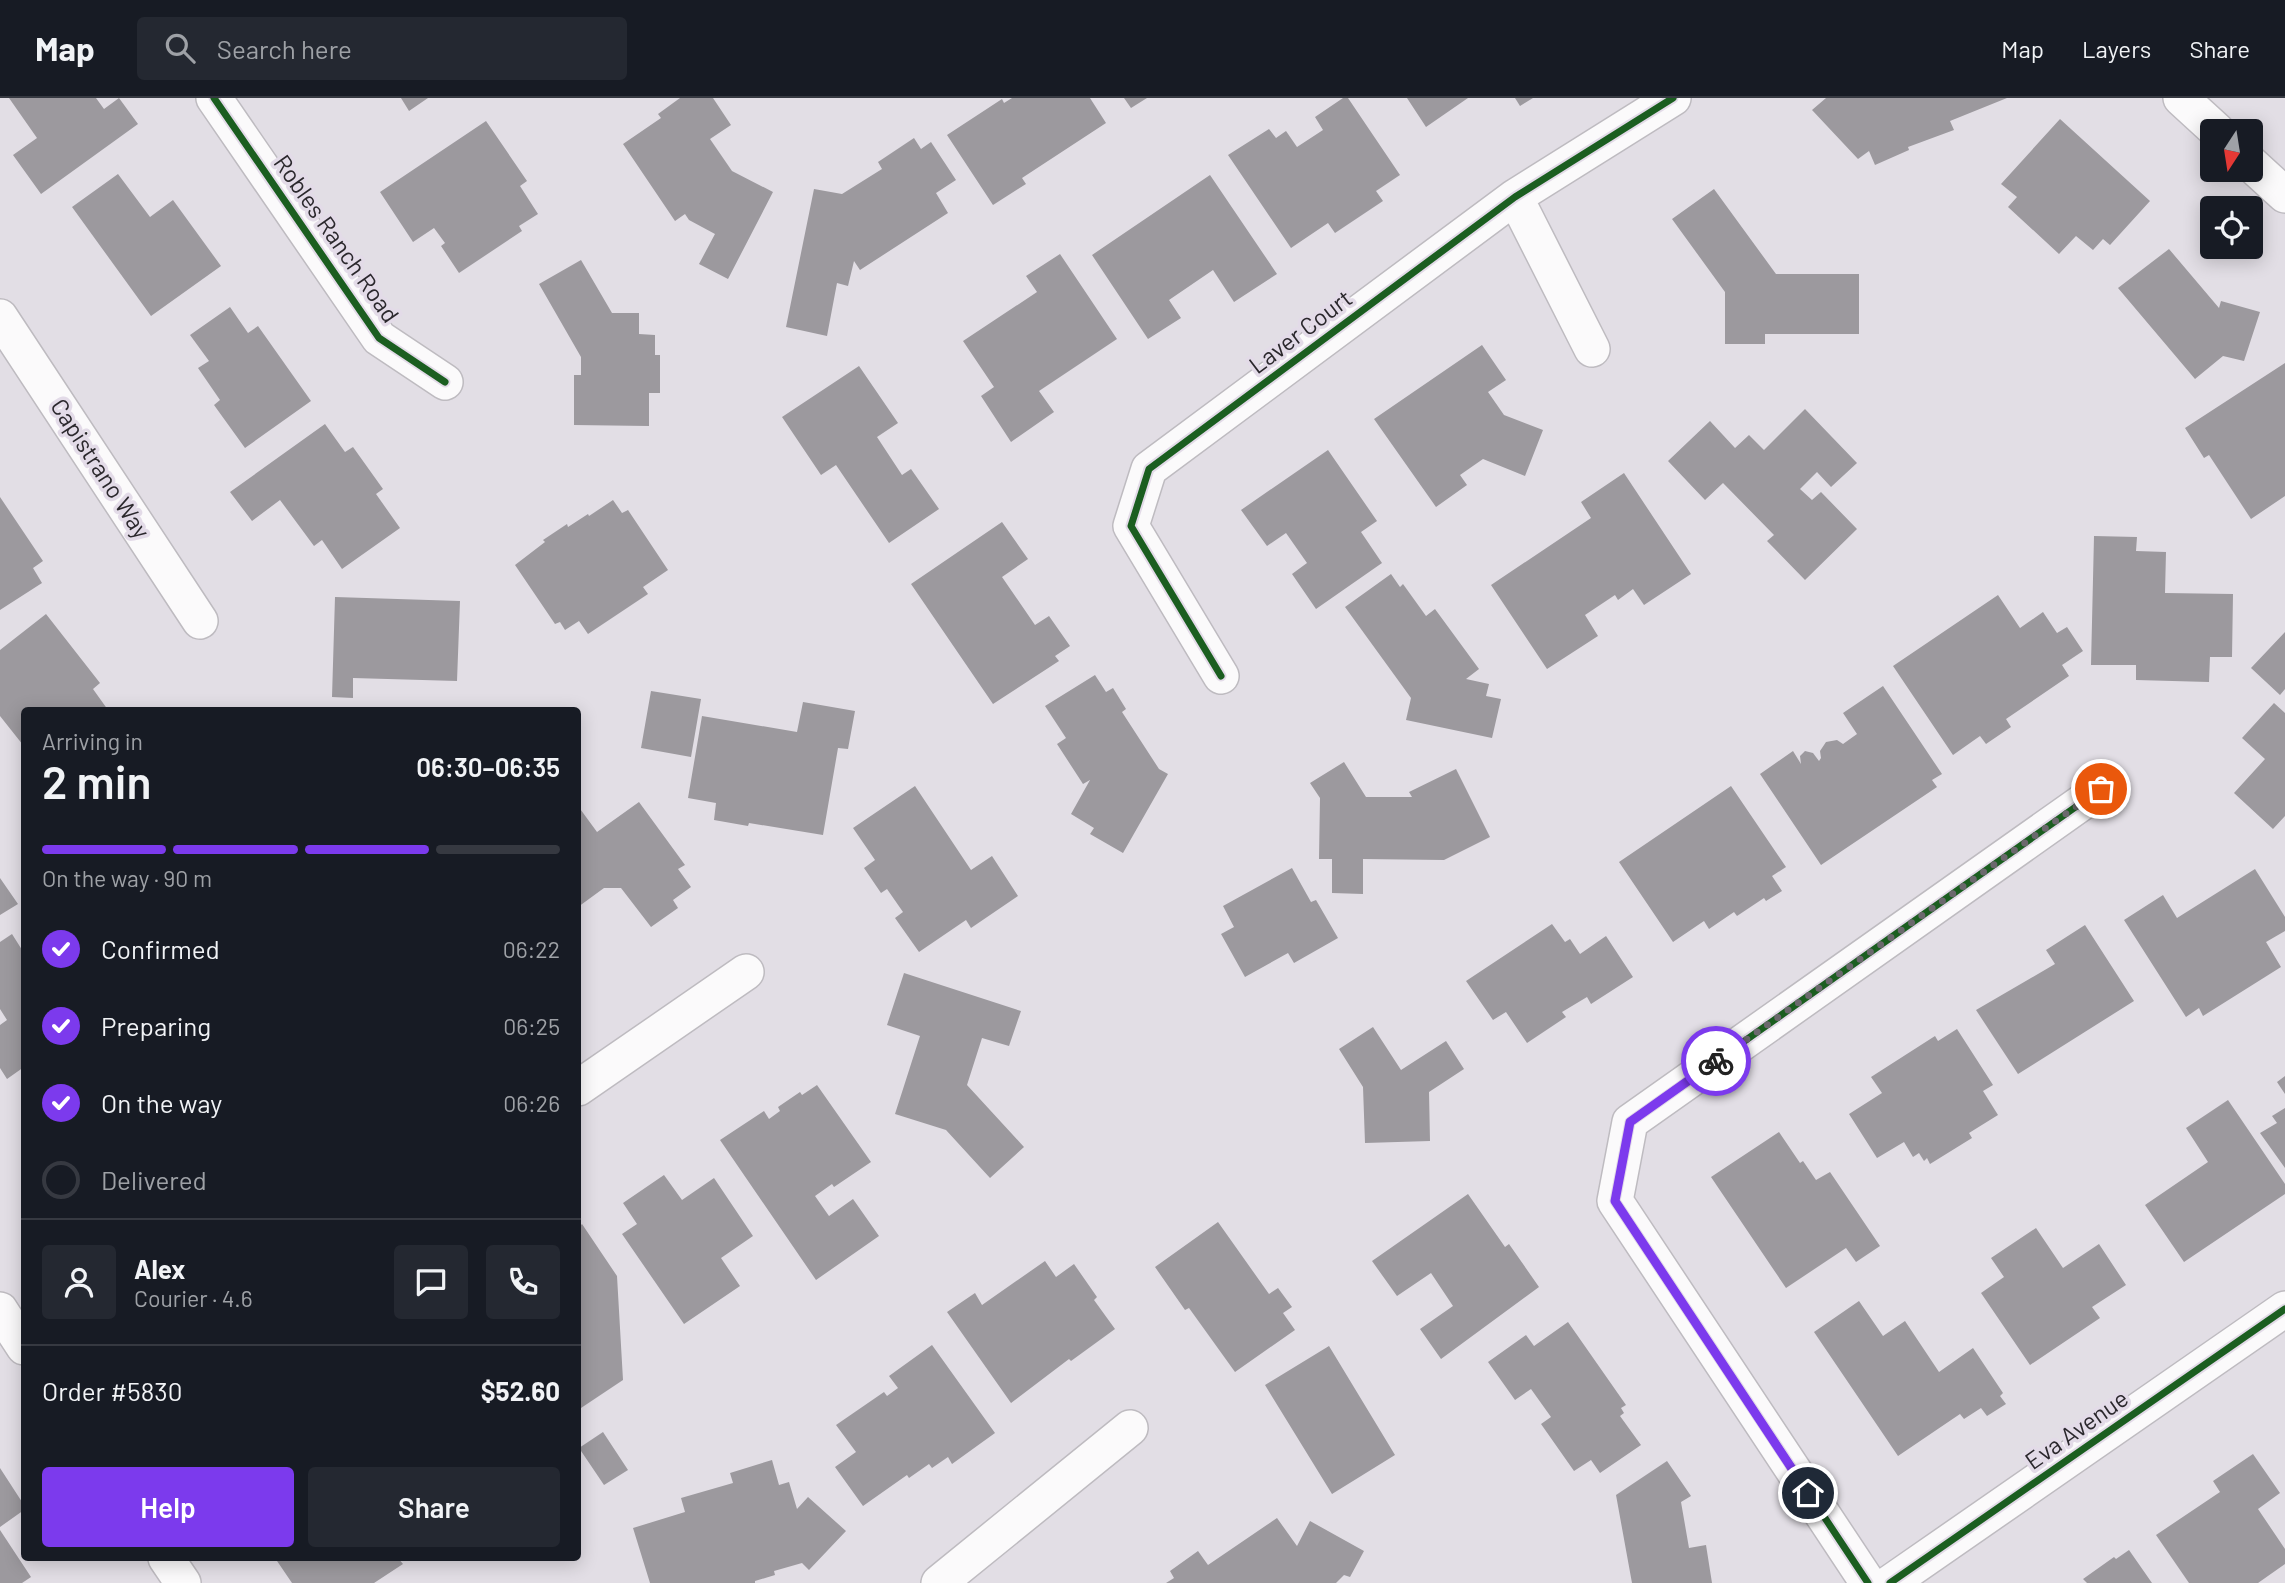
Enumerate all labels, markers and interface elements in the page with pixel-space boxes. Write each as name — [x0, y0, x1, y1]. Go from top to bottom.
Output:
search box — [137, 17, 627, 80]
text: Map — [35, 28, 95, 68]
icon: search — [161, 29, 199, 67]
text: Search here — [217, 33, 352, 64]
text: Map — [2001, 34, 2044, 63]
text: Layers — [2082, 34, 2151, 63]
text: Share — [2189, 34, 2250, 63]
north arrow — [2200, 119, 2263, 182]
map controls — [2200, 119, 2263, 259]
street label: Robles Ranch Road — [268, 149, 406, 328]
button: locate — [2200, 196, 2263, 259]
street label: Laver Court — [1243, 283, 1357, 379]
street label: Capistrano Way — [45, 393, 157, 544]
text: Arriving in — [42, 727, 143, 755]
text: 06:30–06:35 — [416, 751, 560, 782]
text: 2 min — [42, 753, 151, 808]
pin — [2071, 759, 2131, 819]
icon: bag — [2082, 770, 2120, 808]
text: On the way · 90 m — [42, 864, 212, 892]
icon: check — [42, 930, 80, 968]
text: Confirmed — [101, 933, 220, 964]
text: 06:22 — [503, 935, 560, 963]
icon: check — [42, 1007, 80, 1045]
text: Preparing — [101, 1010, 211, 1041]
text: 06:25 — [503, 1012, 560, 1040]
courier — [1681, 1026, 1751, 1096]
icon: bike — [1697, 1042, 1735, 1080]
icon: check — [42, 1084, 80, 1122]
text: On the way — [101, 1087, 222, 1118]
text: 06:26 — [503, 1089, 560, 1117]
text: Delivered — [101, 1164, 207, 1195]
button: person — [42, 1245, 116, 1319]
button: chat — [394, 1245, 468, 1319]
button: phone — [486, 1245, 560, 1319]
text: Alex — [134, 1253, 185, 1284]
text: Courier · 4.6 — [134, 1284, 253, 1312]
text: Order #5830 — [42, 1375, 182, 1406]
text: $52.60 — [481, 1375, 560, 1406]
street label: Eva Avenue — [2019, 1383, 2133, 1475]
pin — [1778, 1463, 1838, 1523]
button: Help — [42, 1467, 294, 1547]
button: Share — [308, 1467, 560, 1547]
icon: home — [1789, 1474, 1827, 1512]

